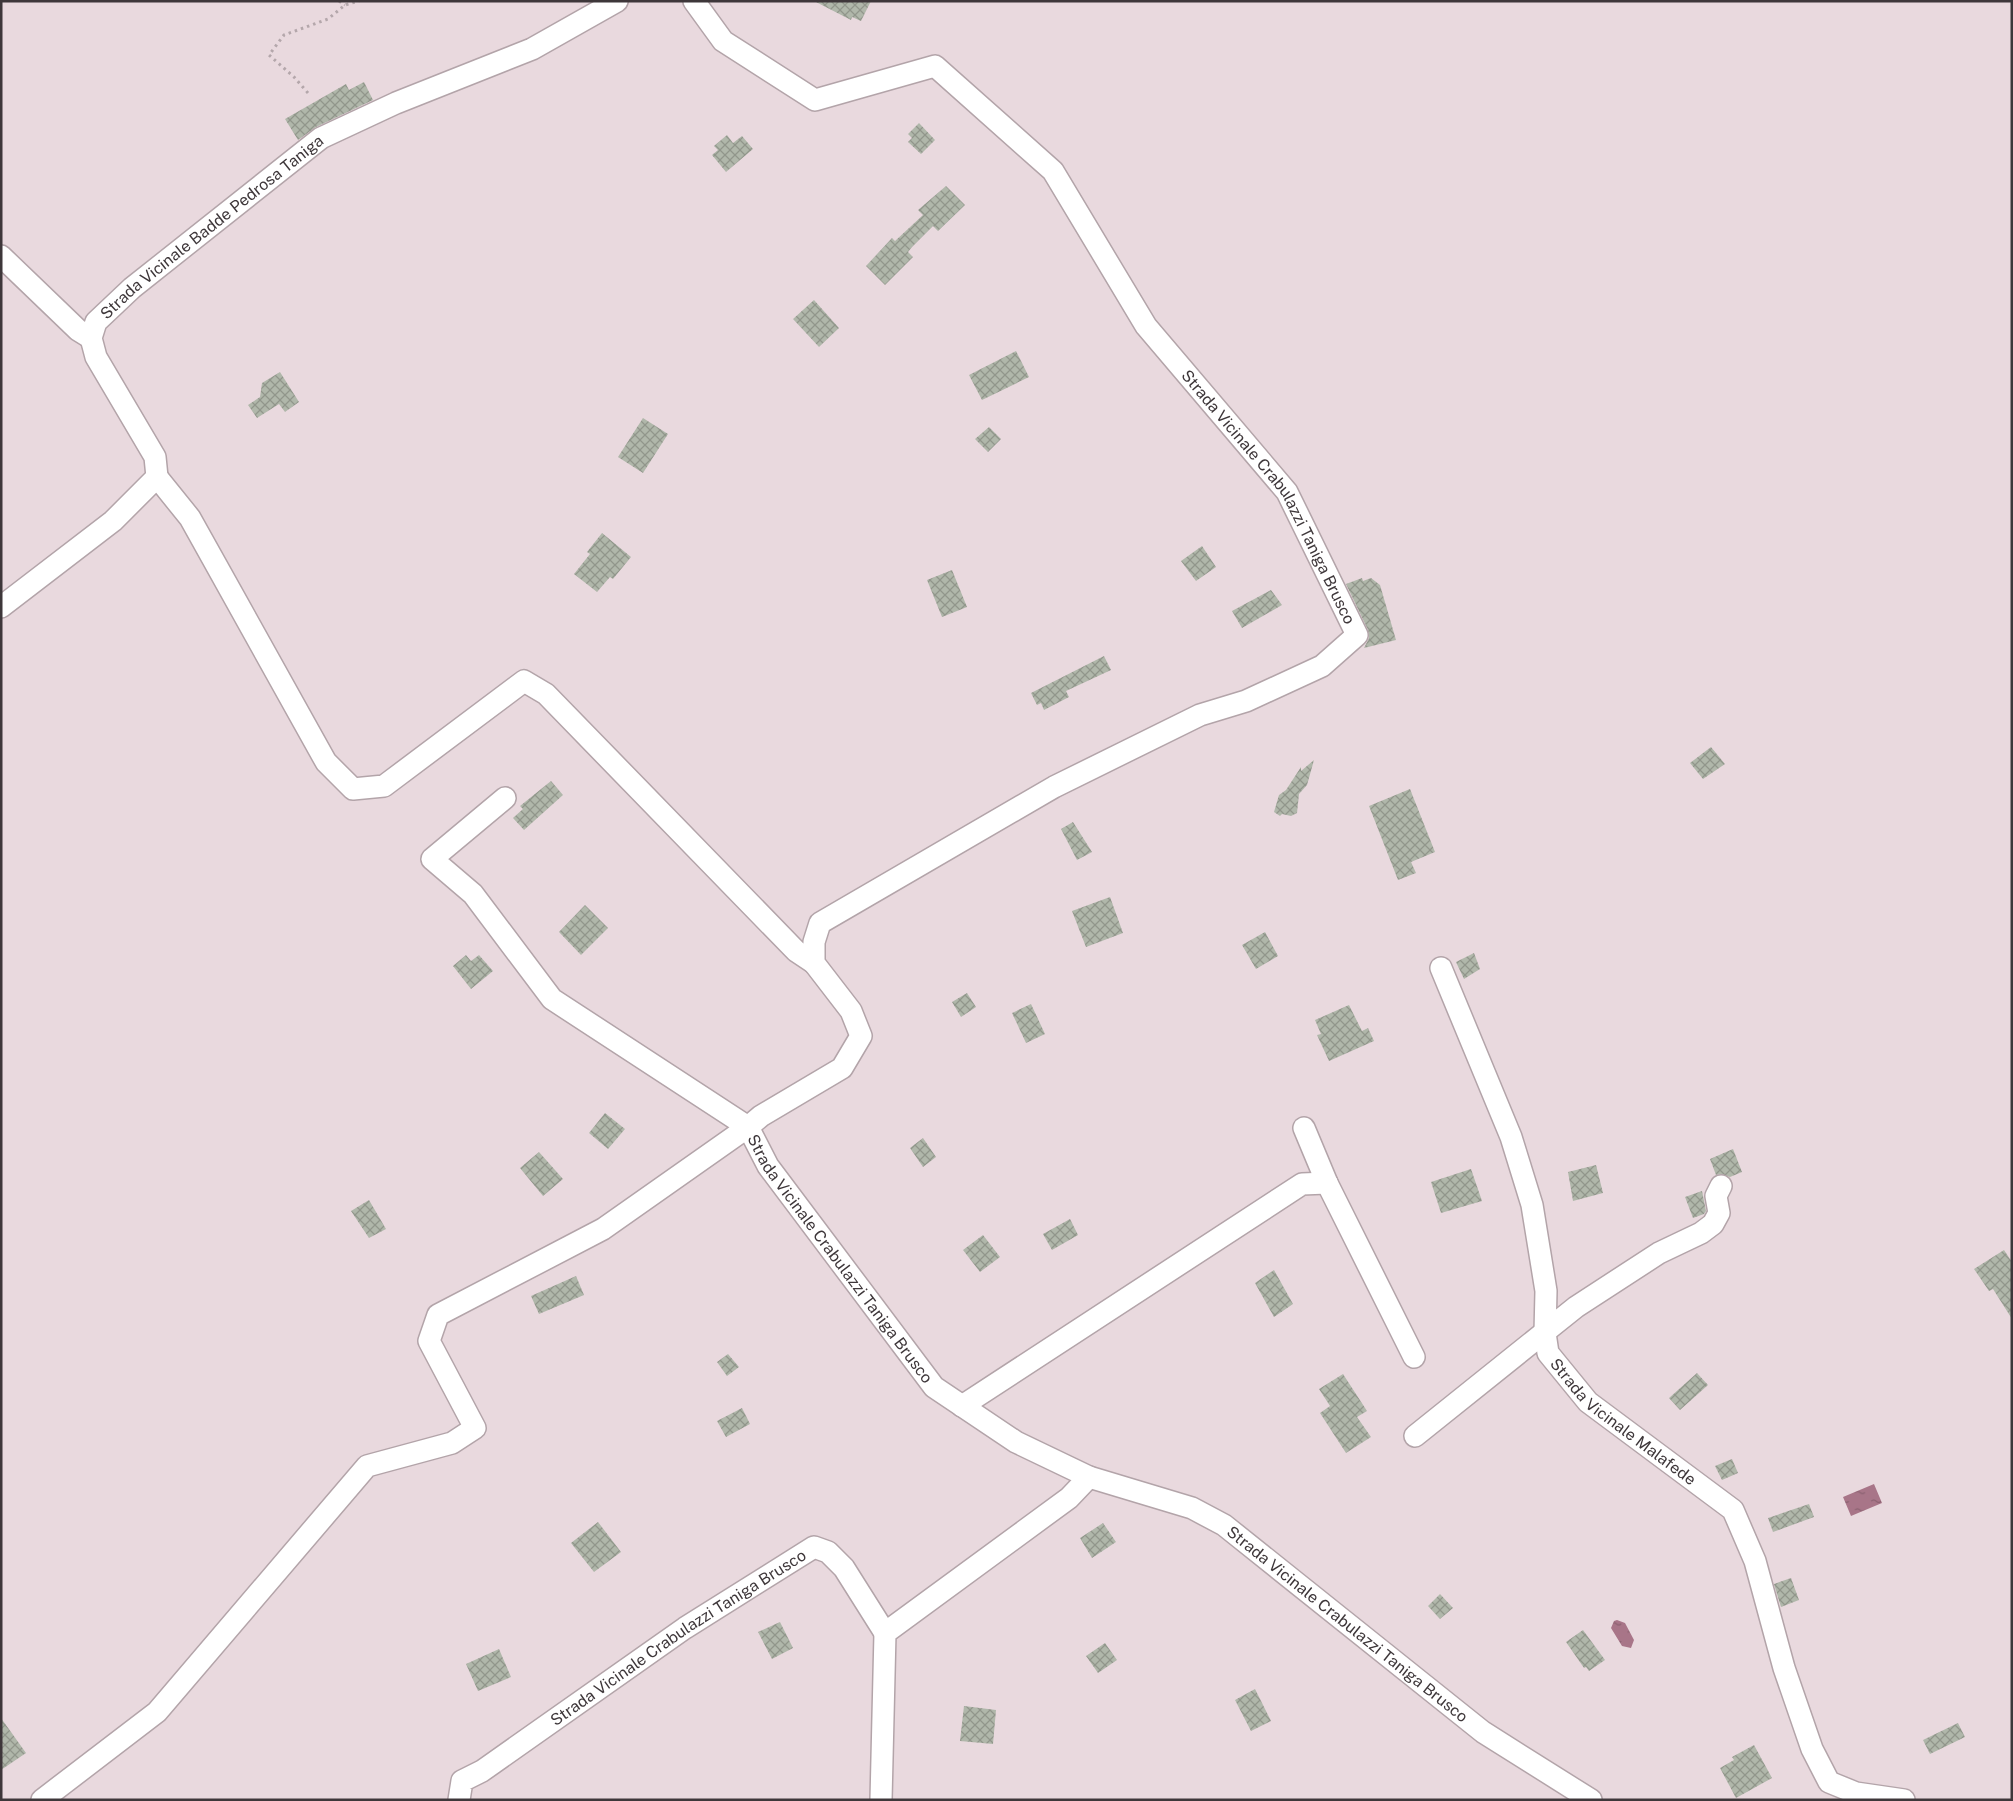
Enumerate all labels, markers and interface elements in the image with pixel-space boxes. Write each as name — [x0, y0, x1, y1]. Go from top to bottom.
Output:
street label: Strada Vicinale Badde Pedrosa Taniga — [96, 131, 327, 323]
street label: Strada Vicinale Crabulazzi Taniga Brusco — [1177, 366, 1359, 627]
street label: Strada Vicinale Crabulazzi Taniga Brusco — [743, 1131, 937, 1387]
street label: Strada Vicinale Malafede — [1546, 1355, 1700, 1489]
street label: Strada Vicinale Crabulazzi Taniga Brusco — [1223, 1522, 1472, 1726]
street label: Strada Vicinale Crabulazzi Taniga Brusco — [547, 1546, 809, 1730]

